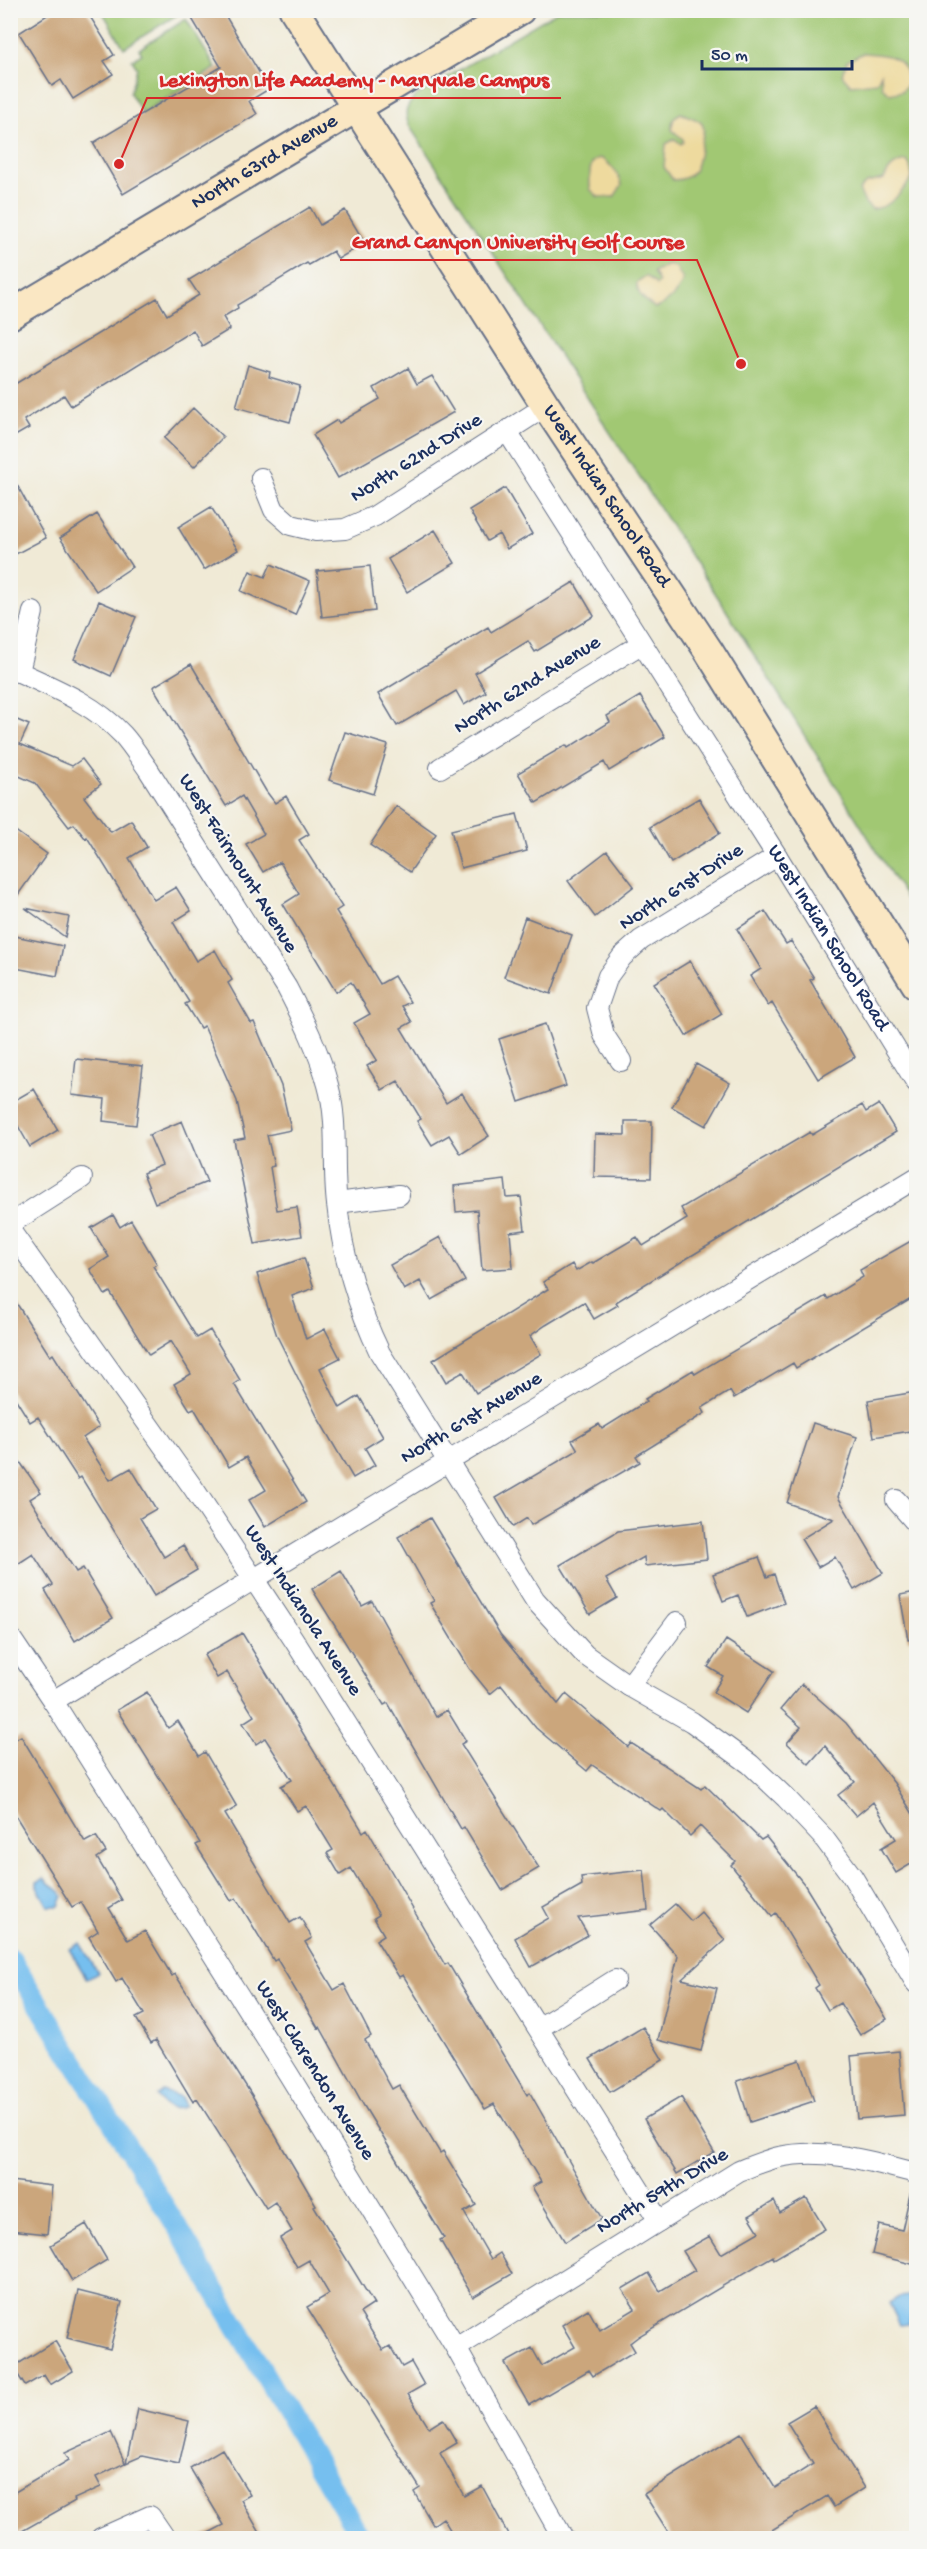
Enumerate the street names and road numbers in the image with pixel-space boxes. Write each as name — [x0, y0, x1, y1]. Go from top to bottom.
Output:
street label: North 63rd Avenue — [187, 109, 344, 216]
street label: West Indian School Road — [536, 400, 677, 594]
street label: North 62nd Drive — [346, 408, 489, 510]
street label: North 62nd Avenue — [450, 630, 607, 741]
street label: West Fairmount Avenue — [172, 770, 303, 959]
street label: North 61st Drive — [615, 838, 750, 937]
street label: West Indian School Road — [761, 840, 895, 1037]
street label: North 61st Avenue — [397, 1366, 548, 1471]
street label: West Indianola Avenue — [237, 1521, 367, 1702]
street label: West Clarendon Avenue — [248, 1977, 380, 2166]
street label: North 59th Drive — [593, 2142, 734, 2241]

